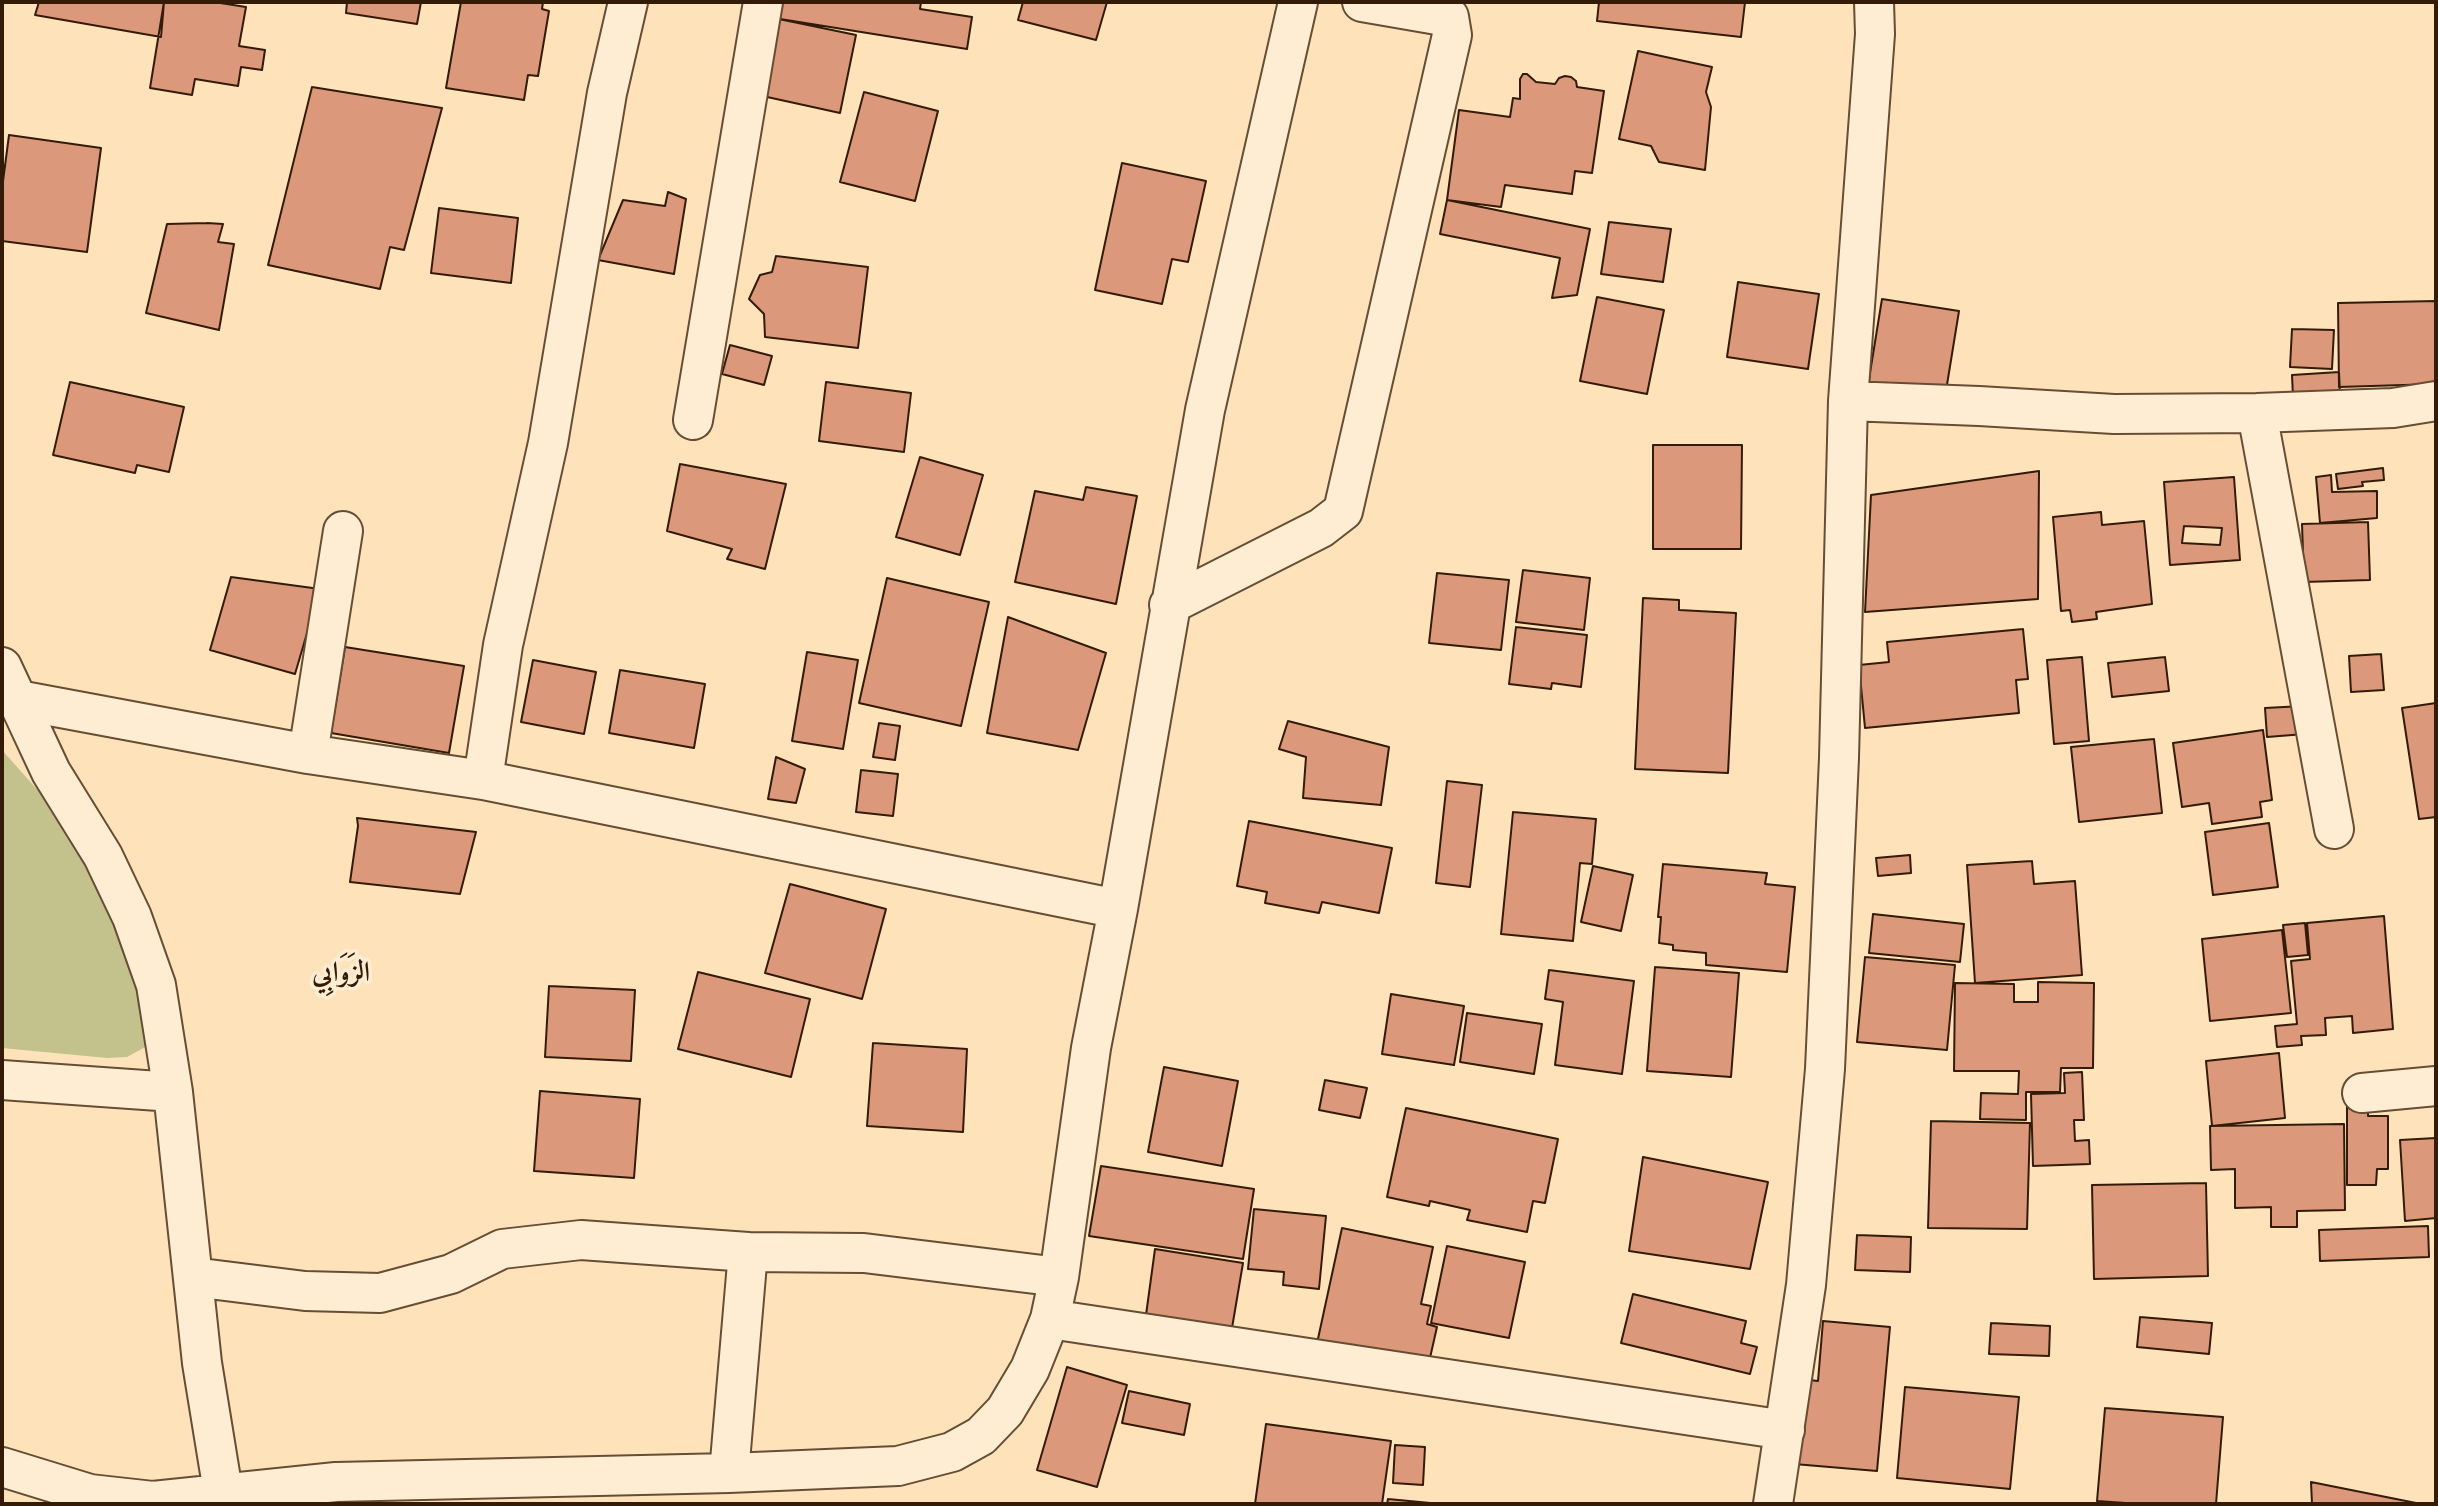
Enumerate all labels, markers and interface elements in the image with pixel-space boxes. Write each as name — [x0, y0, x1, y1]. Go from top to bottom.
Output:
district label: الزَوَابِي — [312, 957, 370, 991]

